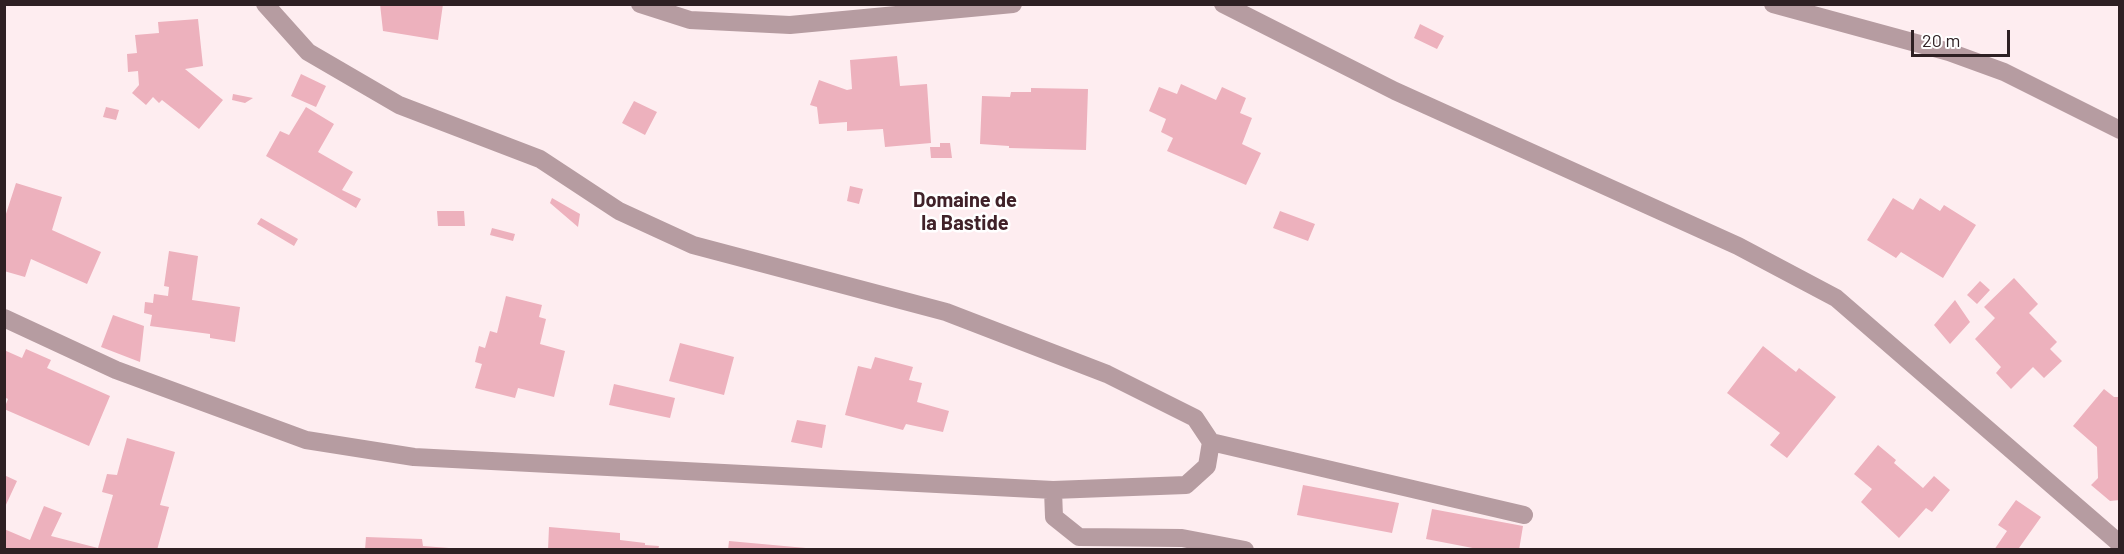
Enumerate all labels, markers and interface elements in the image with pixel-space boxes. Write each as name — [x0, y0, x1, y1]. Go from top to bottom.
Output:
scale bar — [1914, 18, 2013, 56]
text: 20 m — [1922, 29, 1960, 51]
district label: Domaine de la Bastide — [913, 188, 1017, 235]

